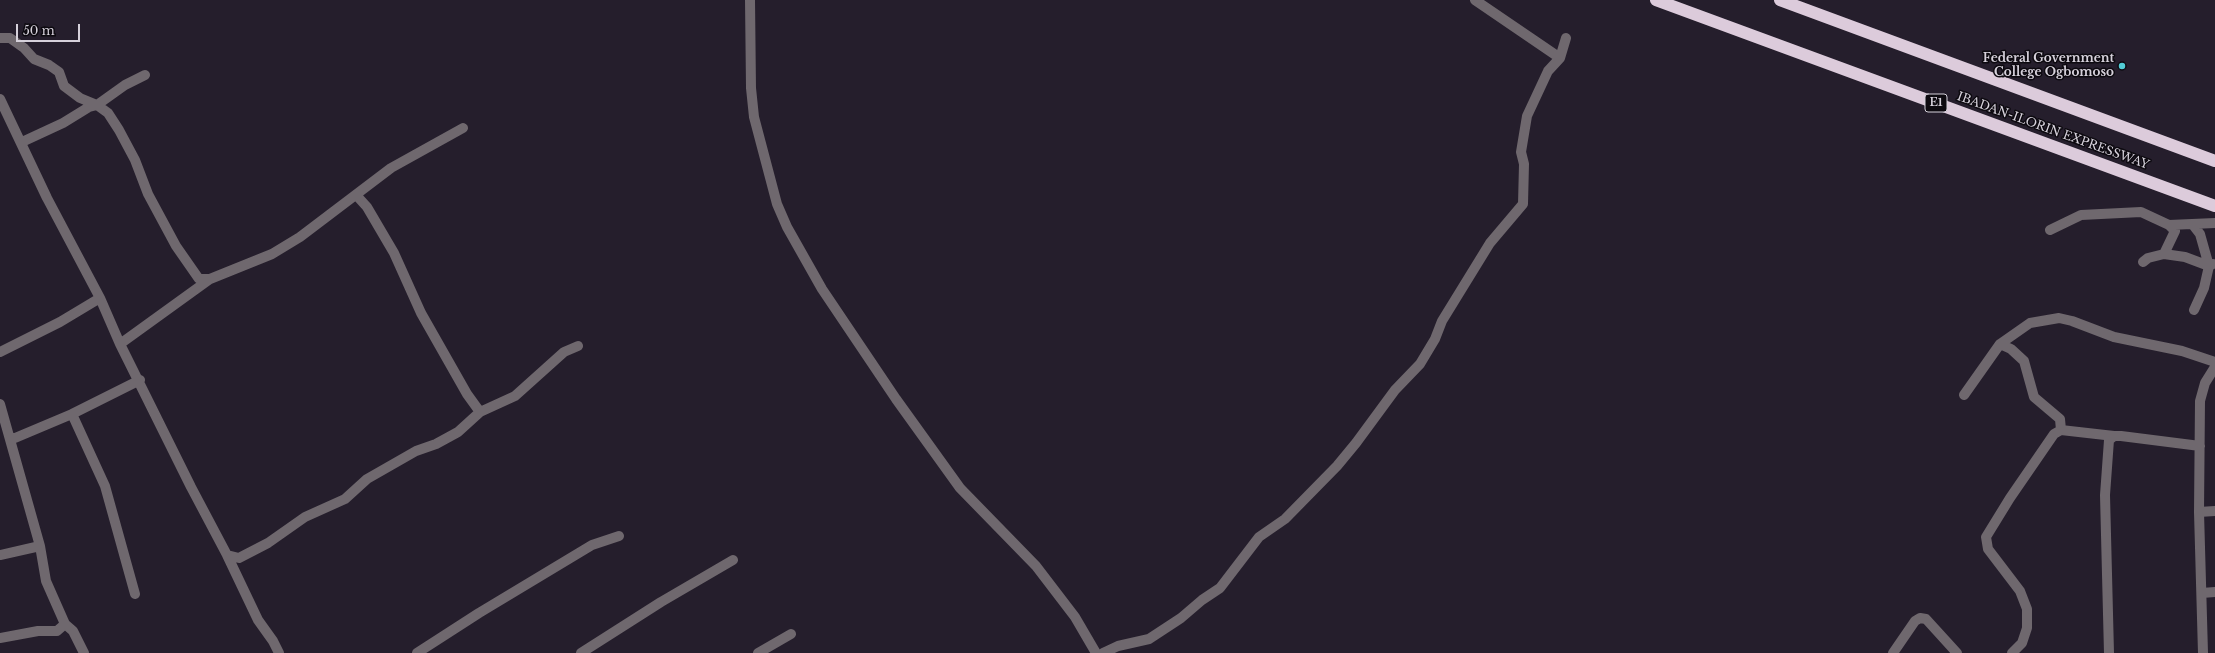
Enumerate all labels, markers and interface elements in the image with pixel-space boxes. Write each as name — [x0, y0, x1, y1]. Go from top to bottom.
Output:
scale bar — [18, 16, 82, 42]
text: 50 m — [23, 23, 55, 38]
place label: Federal Government College Ogbomoso — [1983, 52, 2114, 80]
marker: Federal Government College Ogbomoso — [2117, 61, 2127, 71]
street label: IBADAN-ILORIN EXPRESSWAY — [1955, 89, 2151, 173]
road number: E1 — [1925, 94, 1947, 112]

